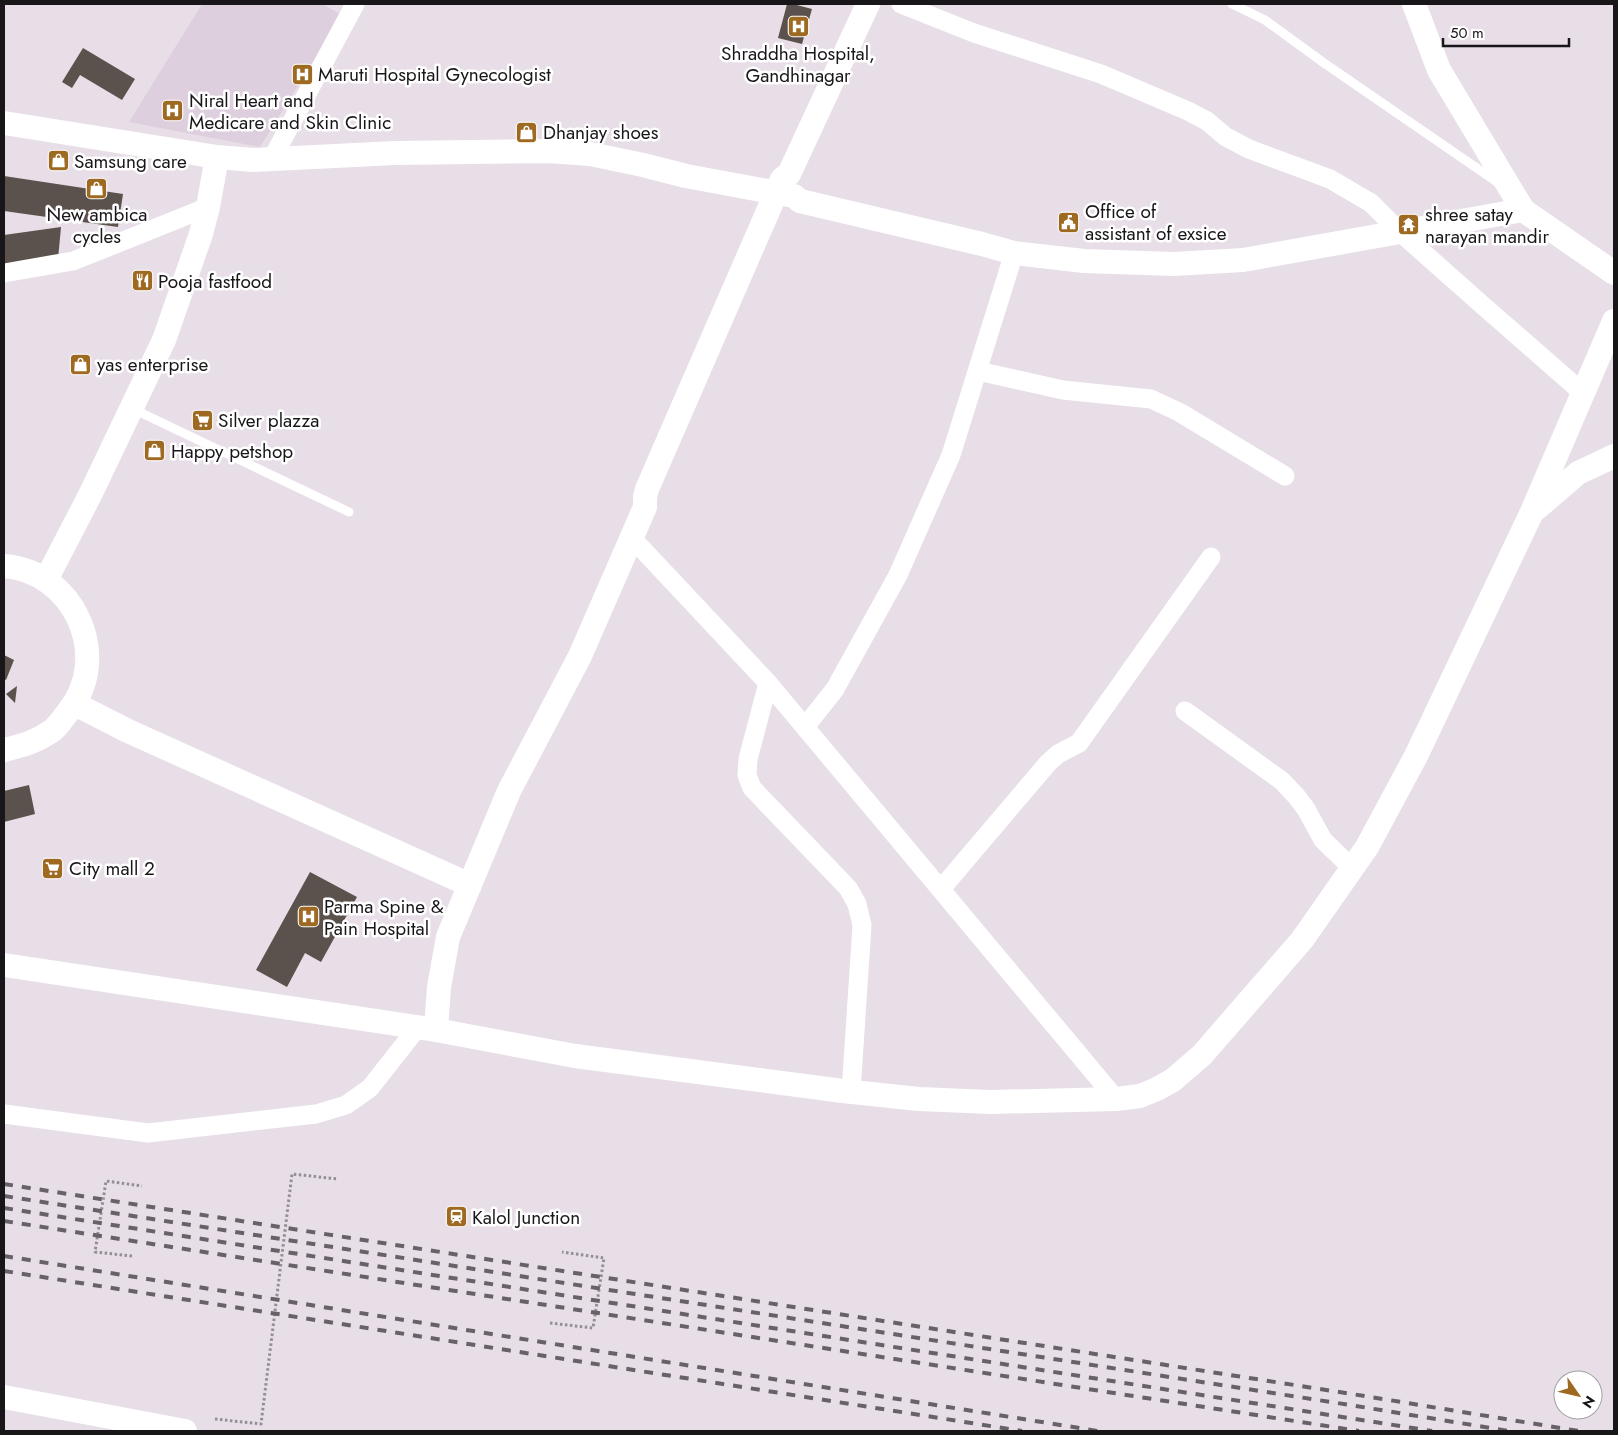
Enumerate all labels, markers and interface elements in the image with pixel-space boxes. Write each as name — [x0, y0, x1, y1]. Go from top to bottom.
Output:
hospital icon: Shraddha Hospital, Gandhinagar — [786, 15, 810, 39]
scale bar — [1443, 15, 1569, 47]
text: 50 m — [1450, 22, 1484, 44]
place label: Shraddha Hospital, Gandhinagar — [721, 40, 875, 89]
place label: Maruti Hospital Gynecologist — [318, 61, 551, 88]
hospital icon: Maruti Hospital Gynecologist — [290, 62, 314, 86]
place label: Niral Heart and Medicare and Skin Clinic — [189, 87, 391, 136]
hospital icon: Niral Heart and Medicare and Skin Clinic — [161, 99, 185, 123]
place label: Dhanjay shoes — [543, 119, 659, 146]
shop icon: Dhanjay shoes — [515, 120, 539, 144]
place label: Samsung care — [74, 148, 187, 175]
shop icon: Samsung care — [46, 149, 70, 173]
shop icon: New ambica cycles — [85, 176, 109, 200]
place label: Office of assistant of exsice — [1085, 198, 1227, 247]
place label: New ambica cycles — [47, 201, 147, 250]
place label: shree satay narayan mandir — [1425, 201, 1550, 250]
public building icon: Office of assistant of exsice — [1057, 210, 1081, 234]
temple icon: shree satay narayan mandir — [1397, 213, 1421, 237]
place label: Pooja fastfood — [158, 268, 272, 295]
restaurant icon: Pooja fastfood — [130, 269, 154, 293]
place label: yas enterprise — [97, 351, 208, 378]
shop icon: yas enterprise — [69, 352, 93, 376]
place label: Silver plazza — [218, 407, 319, 434]
supermarket icon: Silver plazza — [190, 408, 214, 432]
place label: Happy petshop — [171, 438, 293, 465]
shop icon: Happy petshop — [143, 439, 167, 463]
place label: City mall 2 — [69, 855, 155, 882]
supermarket icon: City mall 2 — [41, 856, 65, 880]
place label: Parma Spine & Pain Hospital — [324, 893, 444, 942]
hospital icon: Parma Spine & Pain Hospital — [296, 905, 320, 929]
place label: Kalol Junction — [472, 1204, 580, 1231]
station icon: Kalol Junction — [444, 1205, 468, 1229]
north arrow — [1553, 1370, 1603, 1420]
text: N — [1577, 1392, 1600, 1412]

